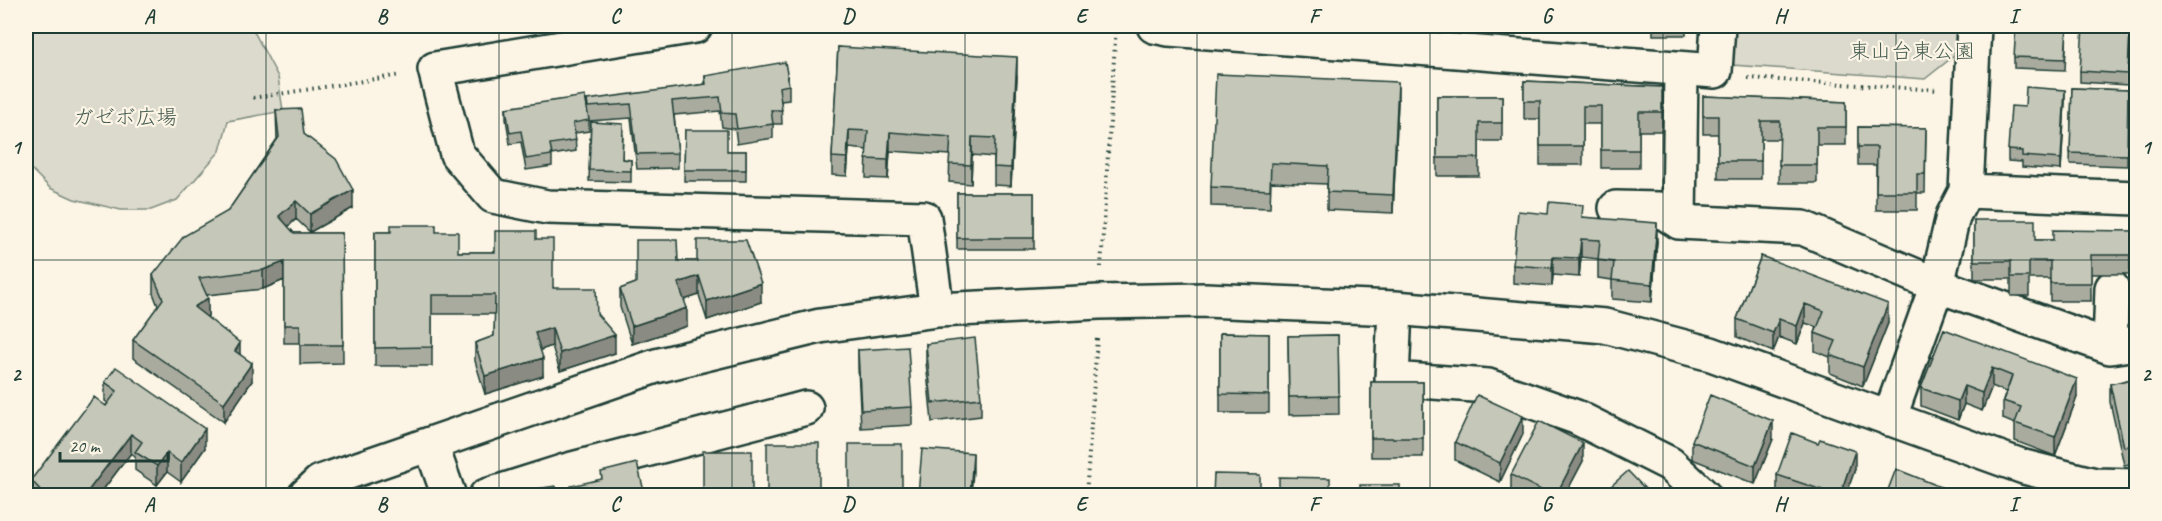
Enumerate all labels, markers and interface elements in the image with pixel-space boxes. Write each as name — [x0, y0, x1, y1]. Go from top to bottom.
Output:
text: A — [144, 4, 156, 29]
text: B — [377, 4, 389, 29]
text: C — [610, 4, 622, 29]
text: D — [842, 4, 856, 29]
text: E — [1076, 4, 1090, 29]
text: F — [1309, 4, 1323, 29]
text: G — [1542, 4, 1555, 29]
text: H — [1774, 4, 1789, 29]
text: I — [2009, 4, 2022, 29]
park label: 東山台東公園 — [1849, 38, 1975, 64]
park label: ガゼボ広場 — [73, 104, 178, 130]
text: 1 — [12, 135, 23, 160]
text: 1 — [2142, 135, 2153, 160]
text: 2 — [12, 362, 23, 387]
text: 2 — [2142, 362, 2153, 387]
scale bar — [60, 425, 168, 463]
text: 20 m — [69, 435, 102, 457]
text: A — [144, 492, 156, 517]
text: B — [377, 492, 389, 517]
text: C — [610, 492, 622, 517]
text: D — [842, 492, 856, 517]
text: E — [1076, 492, 1090, 517]
text: F — [1309, 492, 1323, 517]
text: G — [1542, 492, 1555, 517]
text: H — [1774, 492, 1789, 517]
text: I — [2009, 492, 2022, 517]

